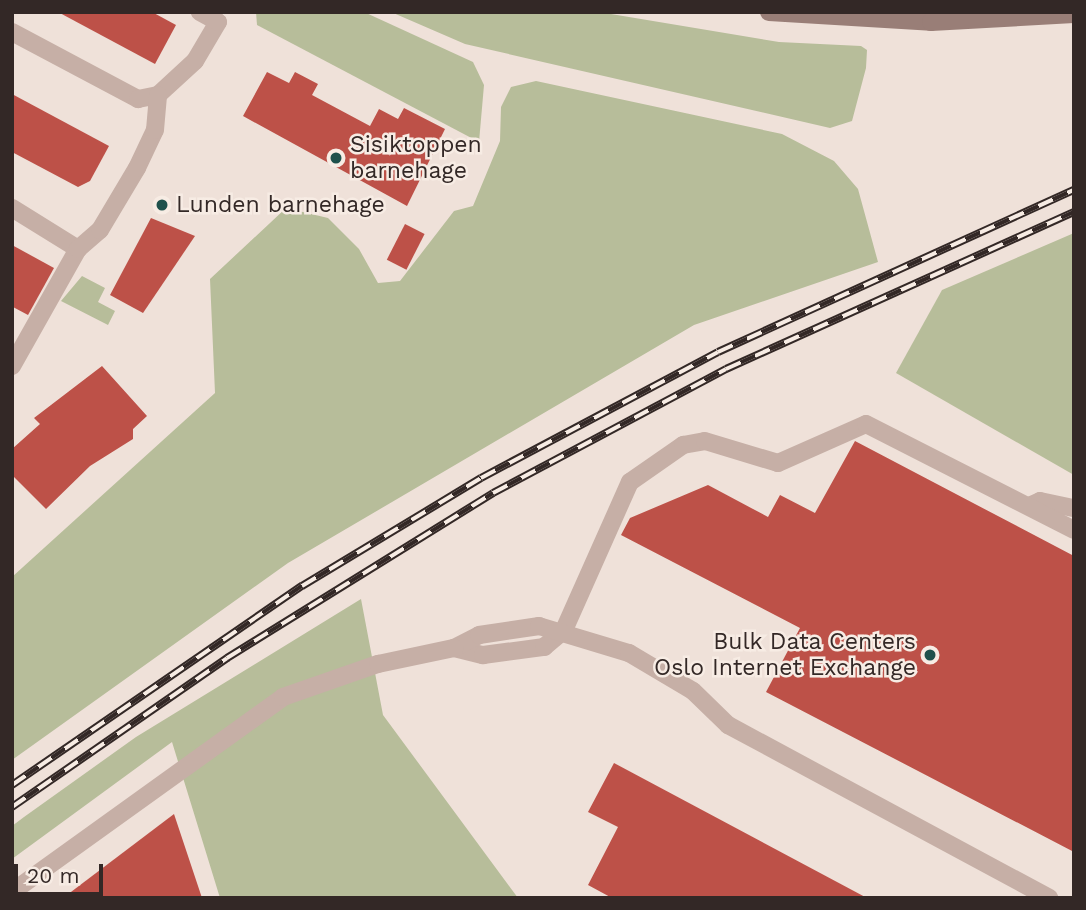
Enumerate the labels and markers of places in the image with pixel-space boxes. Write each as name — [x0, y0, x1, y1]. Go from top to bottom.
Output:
place label: Sisiktoppen barnehage — [350, 131, 482, 185]
marker: Sisiktoppen barnehage — [328, 150, 344, 166]
place label: Lunden barnehage — [176, 191, 385, 219]
marker: Lunden barnehage — [154, 197, 170, 213]
place label: Bulk Data Centers Oslo Internet Exchange — [654, 628, 916, 682]
marker: Bulk Data Centers Oslo Internet Exchange — [922, 647, 938, 663]

